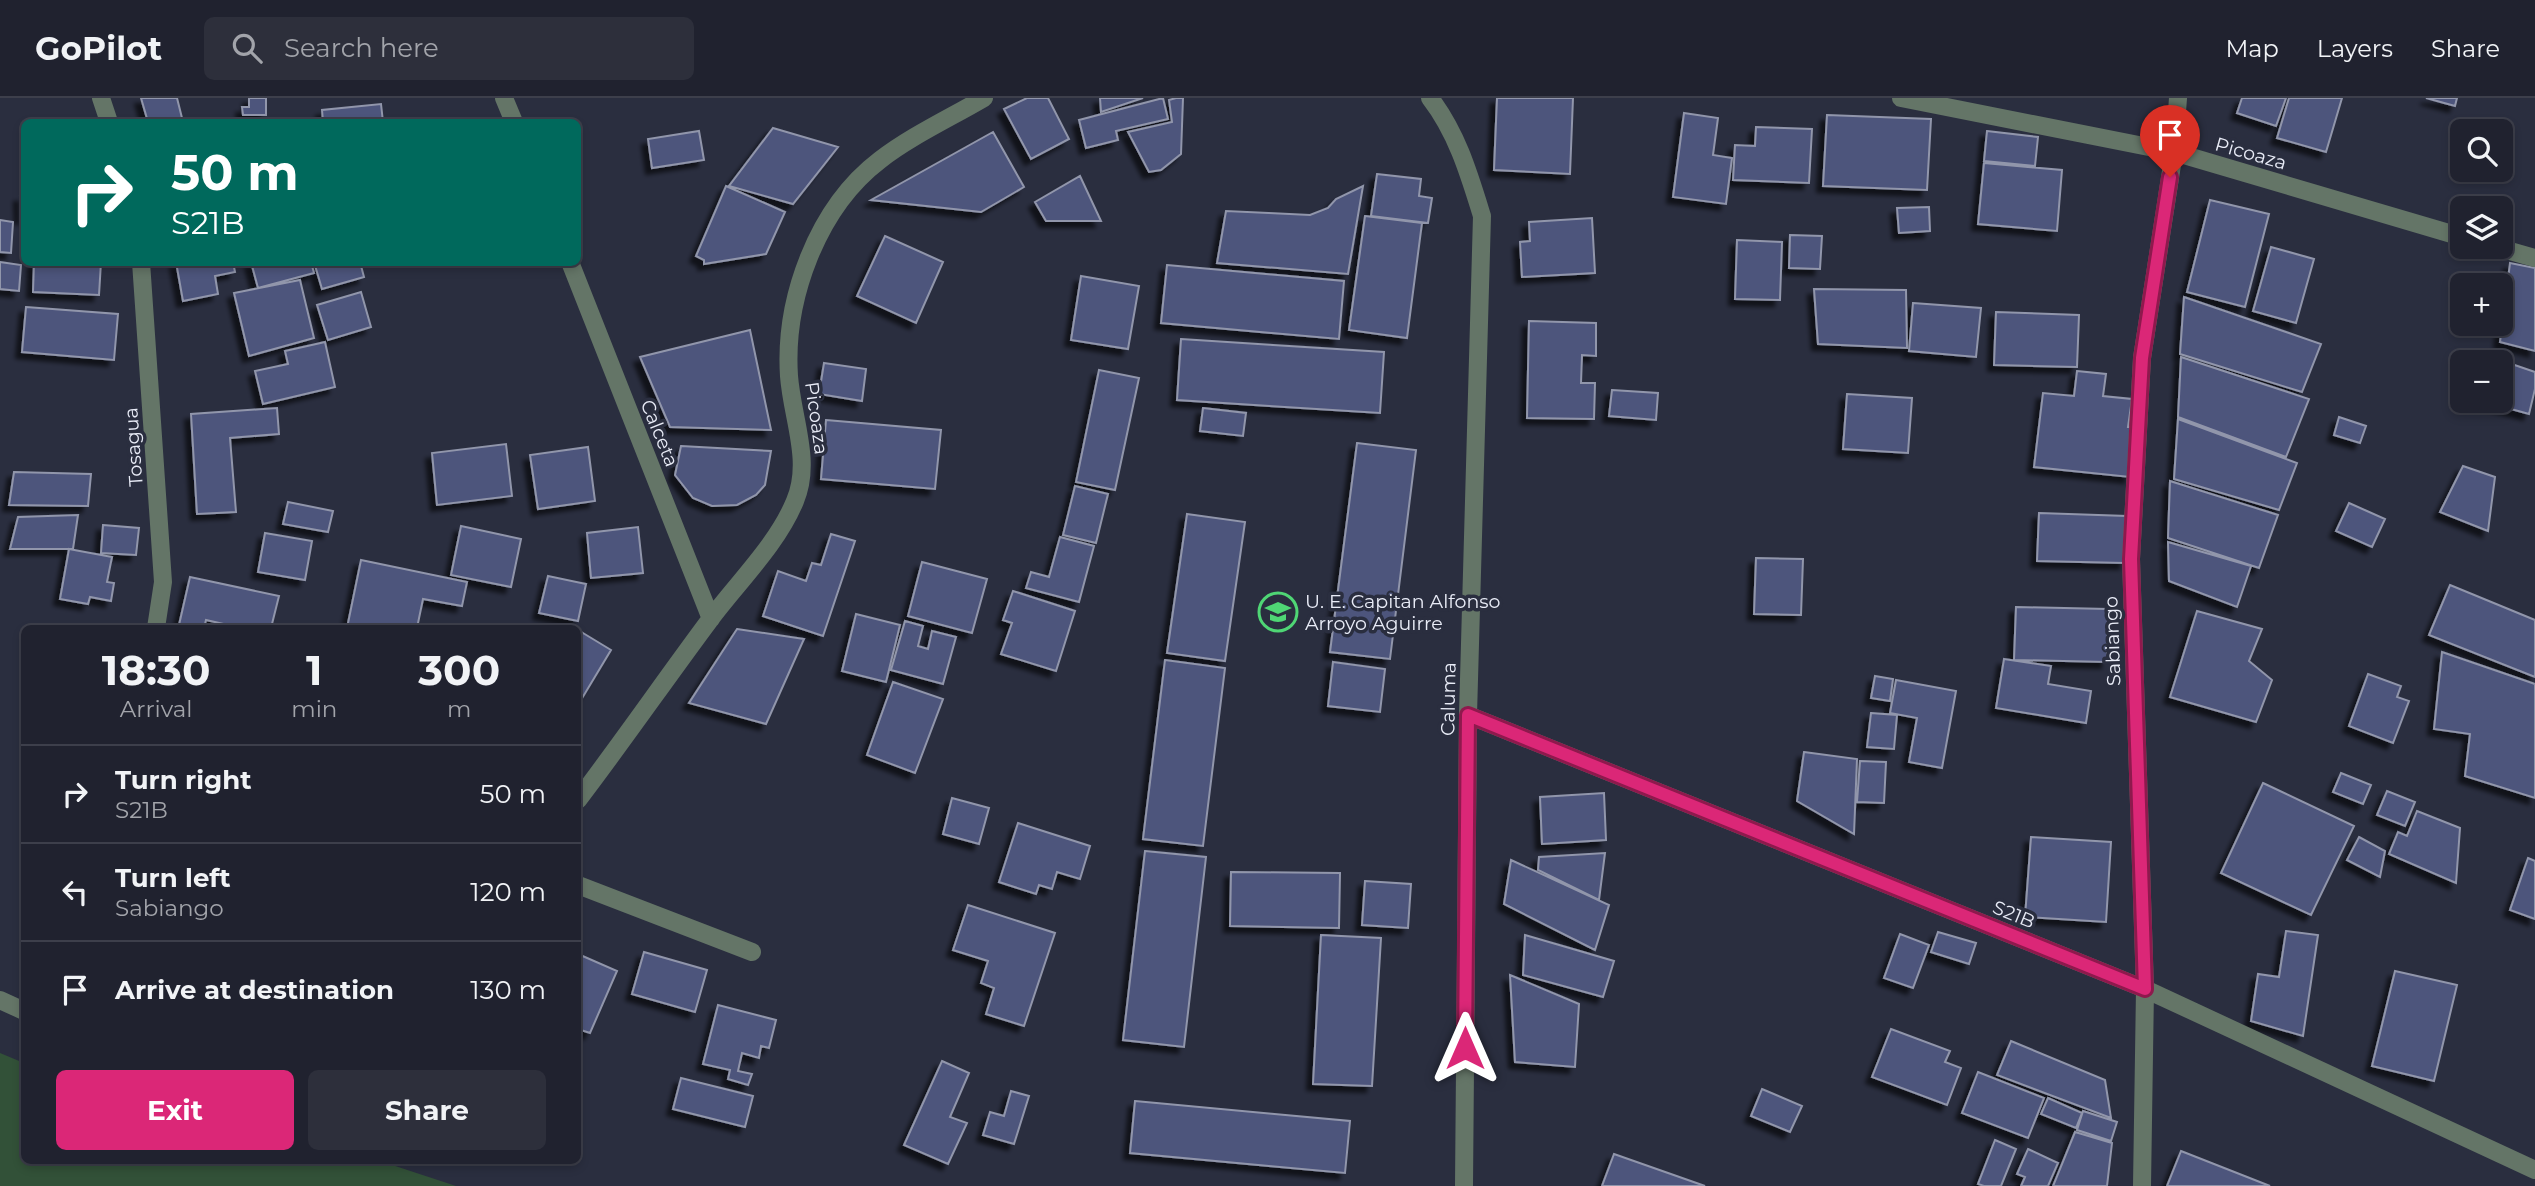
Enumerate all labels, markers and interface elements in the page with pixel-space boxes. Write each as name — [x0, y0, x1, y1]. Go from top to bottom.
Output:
search box — [204, 17, 694, 80]
text: GoPilot — [35, 28, 162, 68]
icon: search — [228, 29, 266, 67]
text: Search here — [284, 32, 439, 64]
text: Map — [2225, 34, 2279, 63]
text: Layers — [2317, 34, 2393, 63]
text: Share — [2431, 34, 2500, 63]
pin — [2140, 105, 2200, 177]
icon: arrive — [2151, 116, 2189, 154]
map controls — [2450, 119, 2513, 413]
button: search — [2450, 119, 2513, 182]
street label: Picoaza — [2212, 132, 2289, 175]
text: 50 m — [171, 143, 299, 202]
icon: right — [56, 147, 147, 238]
button: layers — [2450, 196, 2513, 259]
text: S21B — [171, 203, 245, 242]
button: + — [2450, 273, 2513, 336]
button: − — [2450, 350, 2513, 413]
street label: Picoaza — [800, 380, 833, 456]
street label: Calceta — [636, 396, 683, 470]
street label: Tosagua — [119, 407, 148, 487]
place label: U. E. Capitan Alfonso Arroyo Aguirre — [1305, 590, 1501, 635]
school or university icon: U. E. Capitan Alfonso Arroyo Aguirre — [1257, 591, 1299, 633]
street label: Sabiango — [2099, 596, 2126, 686]
text: 18:30 — [102, 644, 210, 696]
text: 1 — [306, 644, 323, 696]
text: 300 — [418, 644, 500, 696]
street label: Caluma — [1436, 662, 1461, 736]
text: Arrival — [120, 695, 192, 723]
text: min — [291, 695, 337, 723]
text: m — [447, 695, 471, 723]
text: Turn right — [115, 764, 251, 796]
icon: right — [56, 775, 94, 813]
text: 50 m — [480, 778, 546, 810]
text: S21B — [115, 796, 168, 824]
text: Turn left — [115, 862, 231, 894]
icon: left — [56, 873, 94, 911]
text: 120 m — [470, 876, 546, 908]
text: Sabiango — [115, 894, 224, 922]
street label: S21B — [1989, 896, 2038, 933]
icon: arrive — [56, 971, 94, 1009]
text: Arrive at destination — [115, 974, 394, 1006]
text: 130 m — [470, 974, 546, 1006]
position arrow — [1428, 1011, 1502, 1085]
button: Exit — [56, 1070, 294, 1150]
button: Share — [308, 1070, 546, 1150]

